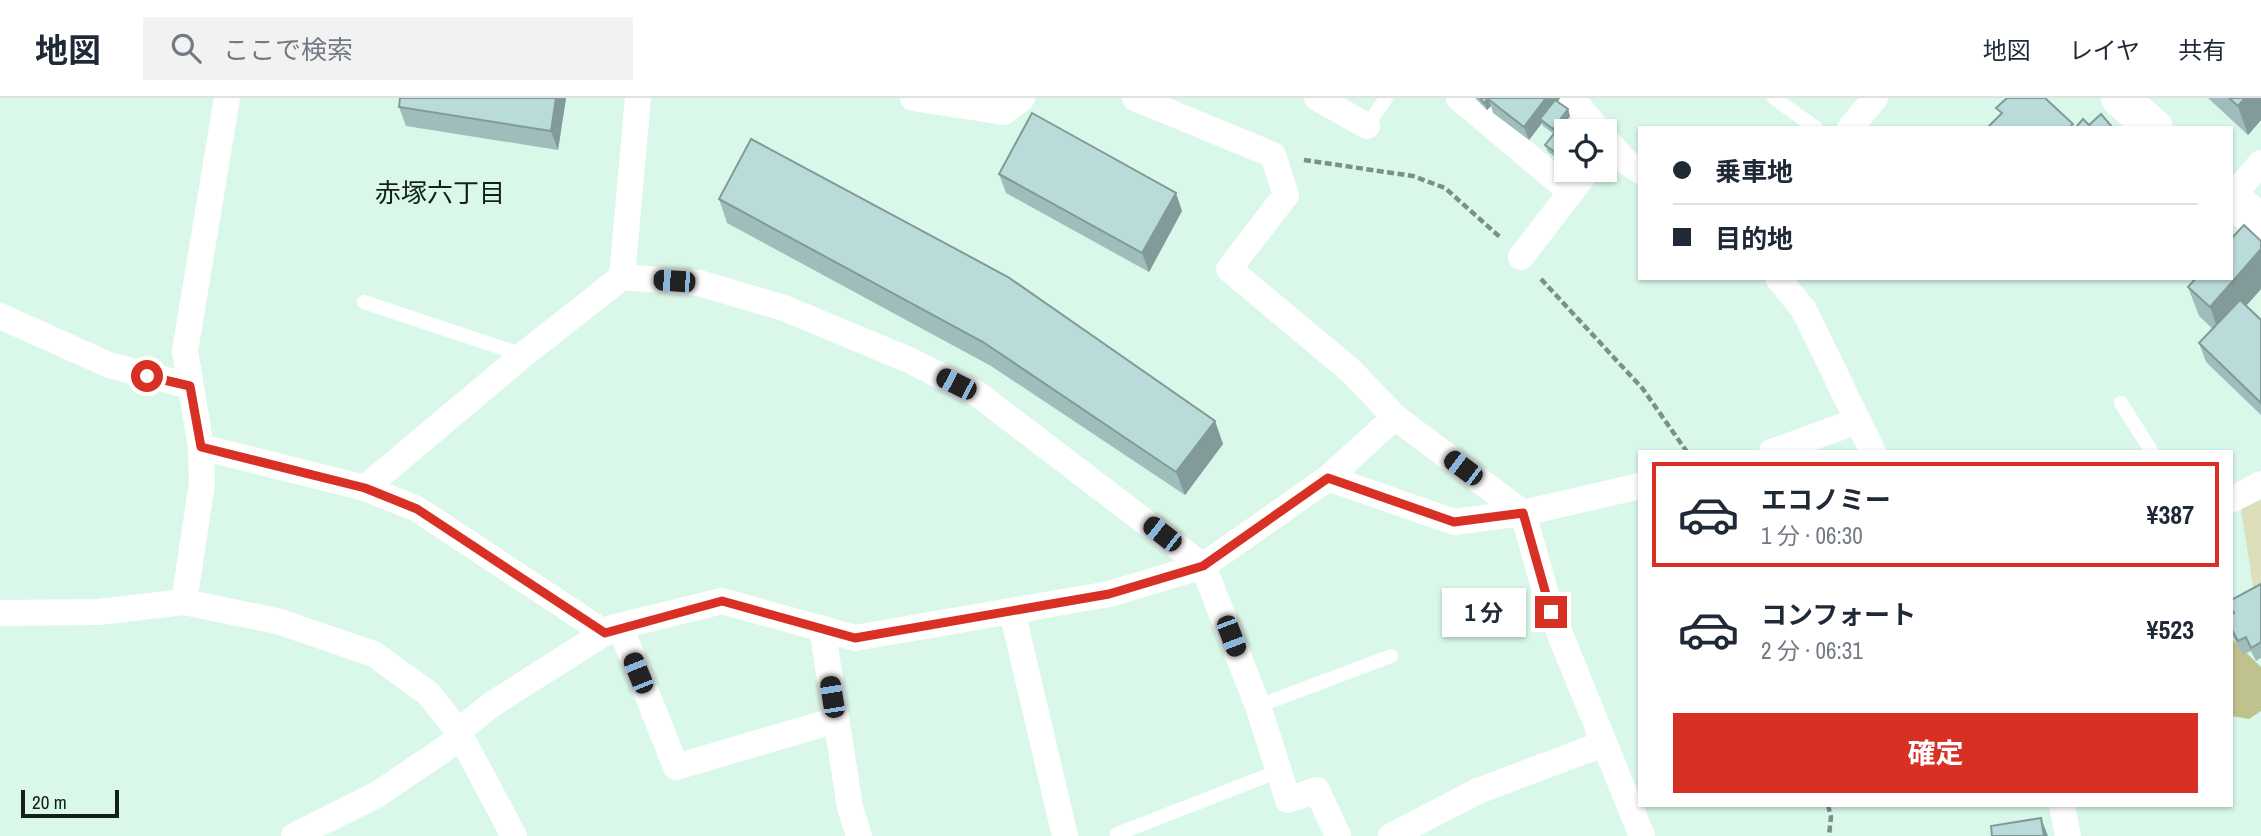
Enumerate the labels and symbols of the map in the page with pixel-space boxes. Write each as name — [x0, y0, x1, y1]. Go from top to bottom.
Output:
district label: 赤塚六丁目 — [375, 175, 505, 210]
car — [653, 269, 696, 293]
route start — [131, 360, 163, 392]
car — [933, 365, 980, 403]
car — [1440, 447, 1487, 489]
car — [1139, 513, 1186, 555]
callout: 1 分 — [1442, 588, 1526, 636]
route end — [1535, 596, 1567, 628]
car — [1214, 613, 1249, 659]
car — [621, 650, 656, 696]
car — [819, 675, 846, 719]
scale bar — [21, 787, 119, 819]

